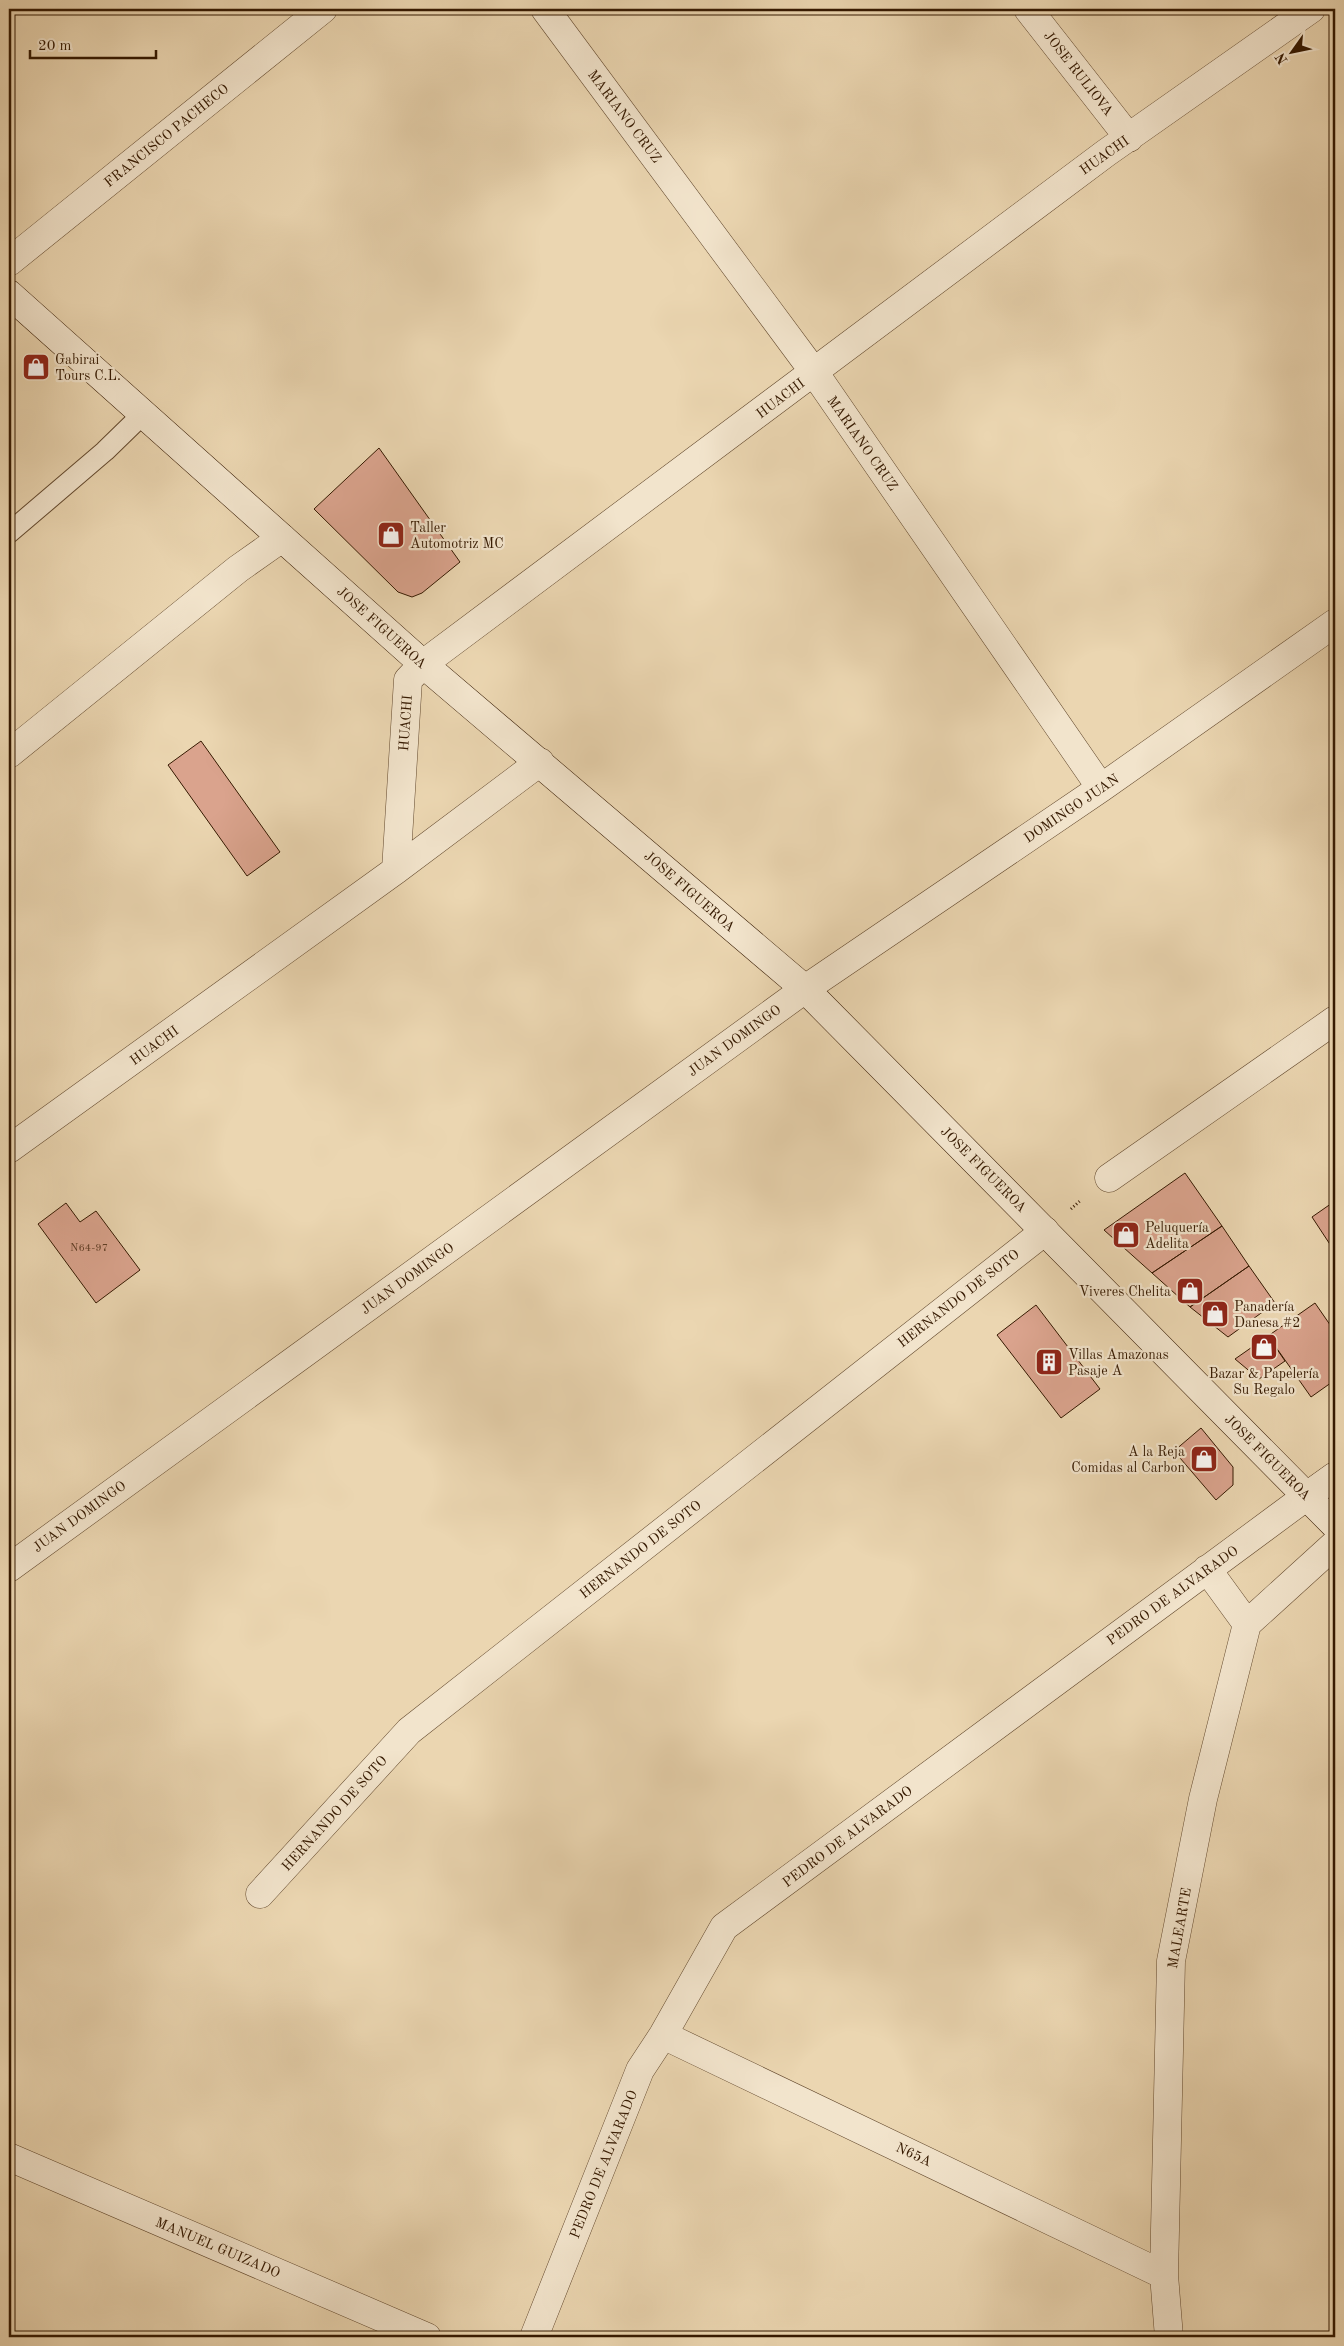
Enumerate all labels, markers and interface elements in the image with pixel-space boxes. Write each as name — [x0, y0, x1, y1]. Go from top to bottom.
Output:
scale bar — [30, 28, 156, 60]
north arrow — [1266, 28, 1316, 78]
street label: JOSE RULIOVA — [1041, 29, 1116, 119]
text: 20 m — [38, 39, 72, 54]
text: N — [1273, 50, 1291, 67]
street label: MARIANO CRUZ — [585, 68, 664, 166]
street label: FRANCISCO PACHECO — [102, 81, 232, 190]
street label: HUACHI — [1077, 134, 1132, 178]
shop icon: Gabirai Tours C.L. — [21, 352, 51, 382]
place label: Gabirai Tours C.L. — [55, 353, 121, 383]
street label: HUACHI — [754, 376, 807, 421]
street label: MARIANO CRUZ — [824, 394, 900, 494]
shop icon: Taller Automotriz MC — [376, 520, 406, 550]
place label: Taller Automotriz MC — [410, 521, 504, 551]
street label: JOSE FIGUEROA — [334, 584, 429, 672]
street label: HUACHI — [397, 694, 415, 752]
street label: DOMINGO JUAN — [1022, 772, 1122, 846]
street label: JOSE FIGUEROA — [641, 849, 738, 935]
street label: JUAN DOMINGO — [686, 1002, 784, 1079]
street label: HUACHI — [128, 1024, 182, 1068]
street label: JOSE FIGUEROA — [938, 1124, 1029, 1216]
shop icon: Peluquería Adelita — [1111, 1220, 1141, 1250]
place label: Peluquería Adelita — [1145, 1221, 1209, 1251]
street label: JUAN DOMINGO — [359, 1240, 457, 1317]
house number: N64-97 — [70, 1243, 108, 1254]
street label: HERNANDO DE SOTO — [895, 1247, 1022, 1350]
shop icon: Viveres Chelita — [1175, 1276, 1205, 1306]
place label: Viveres Chelita — [1079, 1285, 1171, 1299]
shop icon: Panadería Danesa #2 — [1200, 1299, 1230, 1329]
place label: Panadería Danesa #2 — [1234, 1300, 1300, 1330]
shop icon: Bazar & Papelería Su Regalo — [1249, 1332, 1279, 1362]
building icon: Villas Amazonas Pasaje A — [1034, 1347, 1064, 1377]
place label: Villas Amazonas Pasaje A — [1068, 1348, 1169, 1378]
place label: Bazar & Papelería Su Regalo — [1209, 1367, 1319, 1397]
street label: JOSE FIGUEROA — [1222, 1412, 1313, 1504]
shop icon: A la Reja Comidas al Carbon — [1189, 1444, 1219, 1474]
place label: A la Reja Comidas al Carbon — [1071, 1445, 1185, 1475]
street label: JUAN DOMINGO — [31, 1478, 129, 1555]
street label: HERNANDO DE SOTO — [577, 1498, 704, 1601]
street label: PEDRO DE ALVARADO — [1104, 1543, 1241, 1648]
street label: HERNANDO DE SOTO — [279, 1753, 390, 1874]
street label: PEDRO DE ALVARADO — [780, 1783, 915, 1890]
street label: MALEARTE — [1166, 1887, 1194, 1970]
street label: PEDRO DE ALVARADO — [568, 2088, 640, 2241]
street label: N65A — [894, 2141, 934, 2169]
street label: MANUEL GUIZADO — [153, 2215, 282, 2281]

